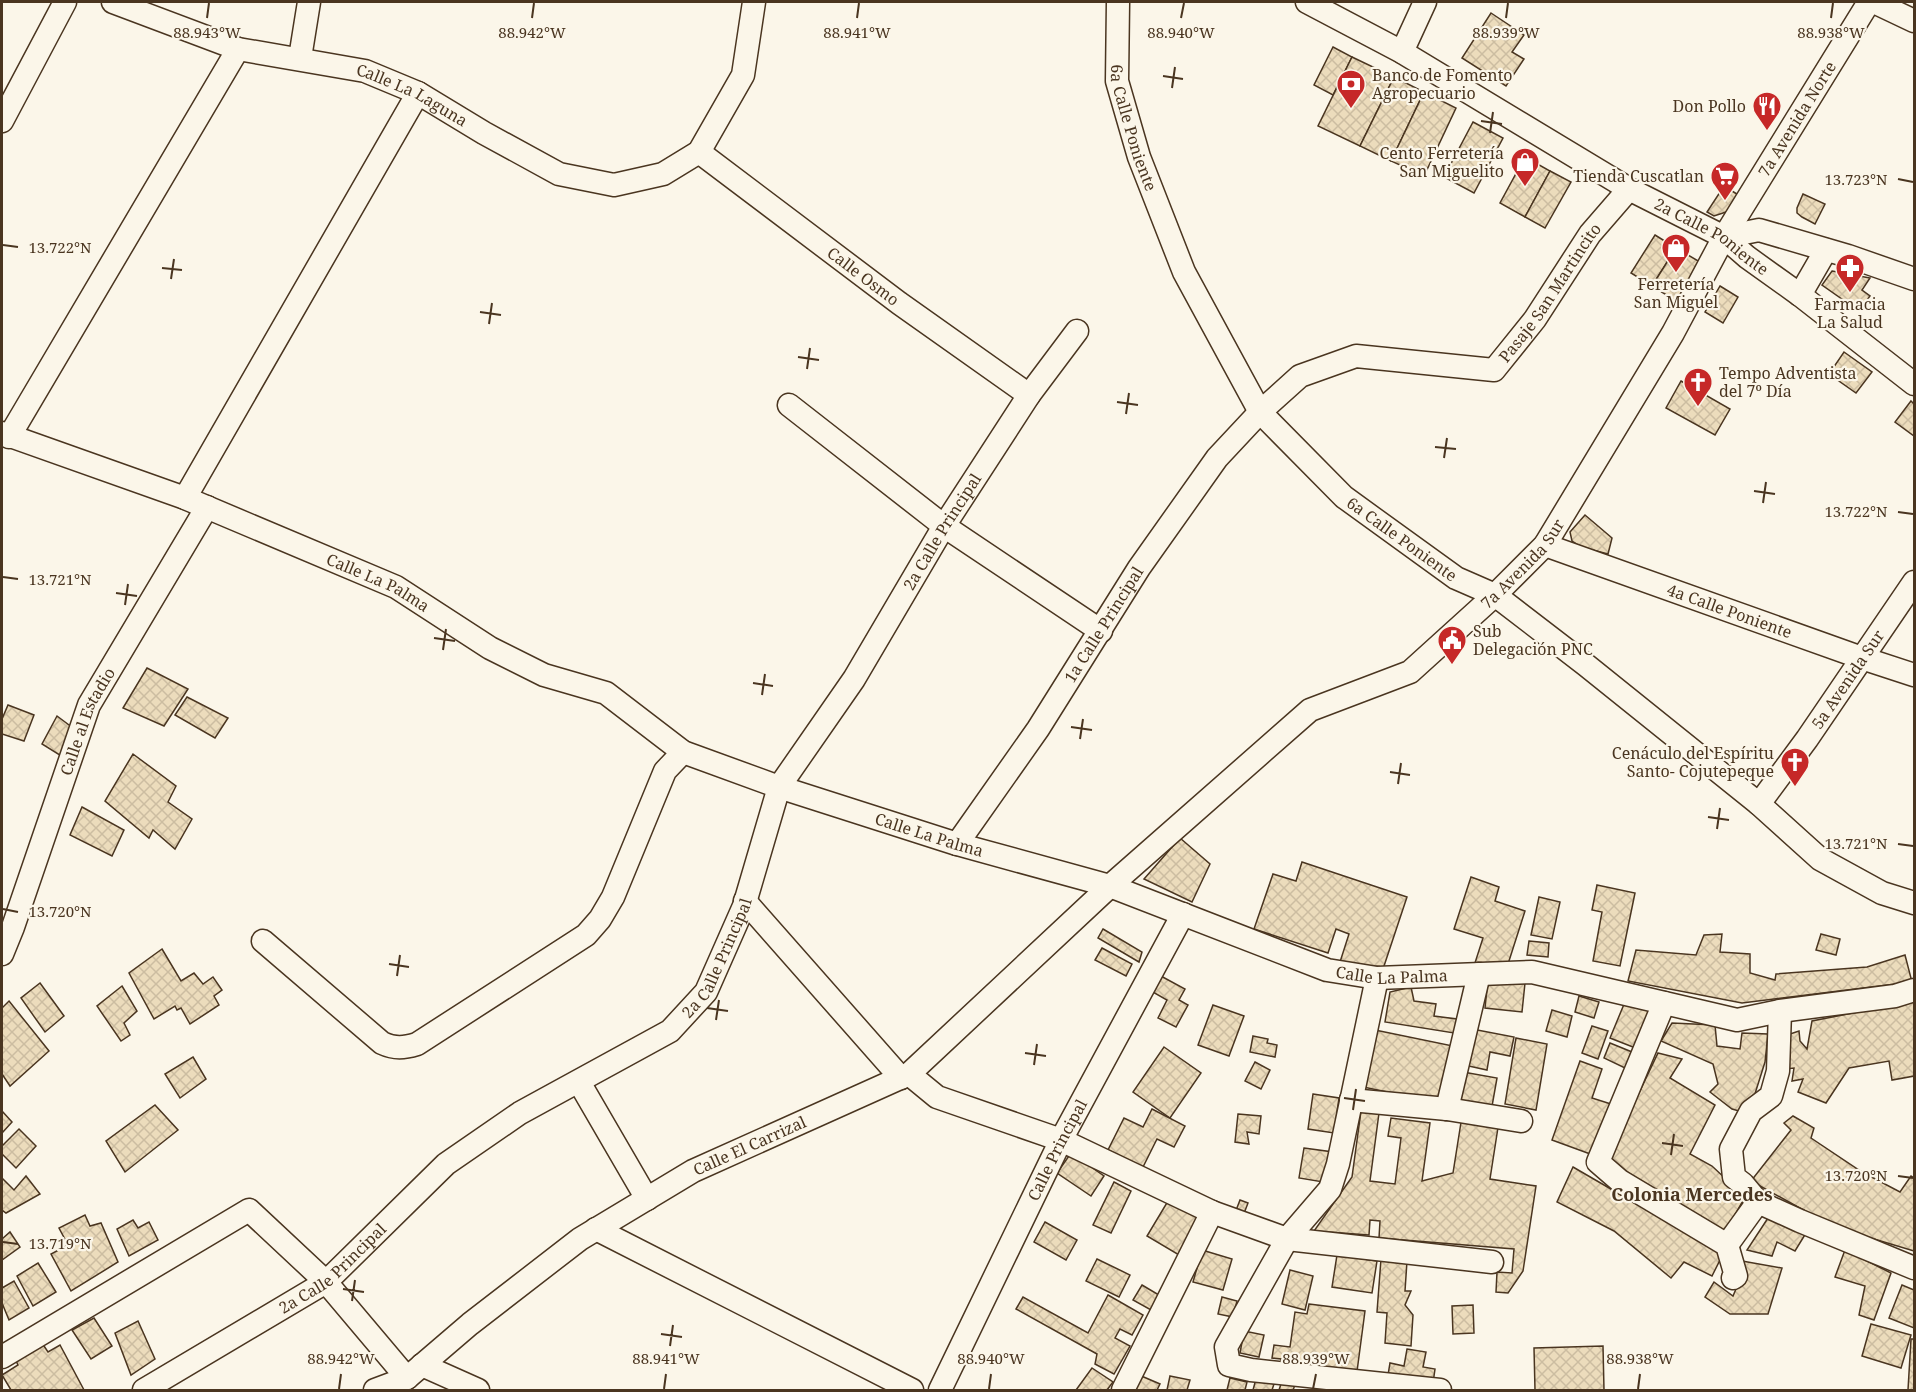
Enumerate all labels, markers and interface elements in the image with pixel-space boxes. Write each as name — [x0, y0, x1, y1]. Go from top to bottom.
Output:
text: 88.943°W — [173, 22, 241, 42]
text: 88.942°W — [498, 22, 566, 42]
text: 88.941°W — [823, 22, 891, 42]
text: 88.940°W — [1147, 22, 1215, 42]
text: 88.939°W — [1472, 22, 1540, 42]
text: 88.938°W — [1797, 22, 1865, 42]
street label: 7a Avenida Norte — [1753, 57, 1841, 181]
street label: Calle La Laguna — [355, 59, 472, 131]
street label: 6a Calle Poniente — [1106, 64, 1162, 194]
place label: Banco de Fomento Agropecuario — [1372, 64, 1513, 104]
bank icon: Banco de Fomento Agropecuario — [1335, 68, 1367, 110]
restaurant icon: Don Pollo — [1751, 90, 1783, 132]
place label: Don Pollo — [1673, 95, 1746, 117]
place label: Cento Ferretería San Miguelito — [1379, 142, 1504, 182]
shop icon: Cento Ferretería San Miguelito — [1509, 146, 1541, 188]
supermarket icon: Tienda Cuscatlan — [1709, 160, 1741, 202]
place label: Tienda Cuscatlan — [1573, 165, 1704, 187]
text: 13.723°N — [1824, 169, 1888, 189]
street label: 2a Calle Poniente — [1651, 193, 1773, 280]
street label: Pasaje San Martincito — [1493, 218, 1606, 367]
shop icon: Ferretería San Miguel — [1660, 232, 1692, 274]
text: 13.722°N — [28, 237, 92, 257]
street label: Calle Osmo — [823, 242, 904, 311]
pharmacy icon: Farmacia La Salud — [1834, 252, 1866, 294]
place label: Ferretería San Miguel — [1634, 273, 1718, 313]
place label: Farmacia La Salud — [1814, 293, 1886, 333]
place label: Tempo Adventista del 7º Día — [1719, 362, 1856, 402]
church icon: Tempo Adventista del 7º Día — [1682, 366, 1714, 408]
street label: 2a Calle Principal — [898, 469, 986, 594]
street label: 6a Calle Poniente — [1342, 492, 1462, 586]
text: 13.722°N — [1824, 501, 1888, 521]
street label: 7a Avenida Sur — [1476, 514, 1570, 614]
street label: Calle La Palma — [323, 548, 434, 617]
street label: 1a Calle Principal — [1059, 562, 1148, 687]
text: 13.721°N — [28, 569, 92, 589]
street label: 4a Calle Poniente — [1664, 578, 1795, 643]
place label: Sub Delegación PNC — [1473, 620, 1593, 660]
public building icon: Sub Delegación PNC — [1436, 624, 1468, 666]
street label: 5a Avenida Sur — [1806, 625, 1889, 733]
street label: Calle al Estadio — [55, 663, 120, 778]
place label: Cenáculo del Espíritu Santo- Cojutepeque — [1612, 742, 1774, 782]
church icon: Cenáculo del Espíritu Santo- Cojutepeque — [1779, 746, 1811, 788]
street label: Calle La Palma — [872, 807, 986, 862]
text: 13.721°N — [1824, 833, 1888, 853]
street label: 2a Calle Principal — [677, 895, 757, 1023]
text: 13.720°N — [28, 901, 92, 921]
street label: Calle La Palma — [1334, 961, 1448, 989]
street label: Calle Principal — [1022, 1095, 1092, 1204]
street label: Calle El Carrizal — [689, 1111, 810, 1181]
text: 13.720°N — [1824, 1165, 1888, 1185]
district label: Colonia Mercedes — [1611, 1182, 1773, 1206]
street label: 2a Calle Principal — [275, 1218, 391, 1319]
text: 13.719°N — [28, 1233, 92, 1253]
text: 88.942°W — [307, 1348, 375, 1368]
text: 88.941°W — [632, 1348, 700, 1368]
text: 88.940°W — [957, 1348, 1025, 1368]
text: 88.939°W — [1282, 1348, 1350, 1368]
text: 88.938°W — [1606, 1348, 1674, 1368]

